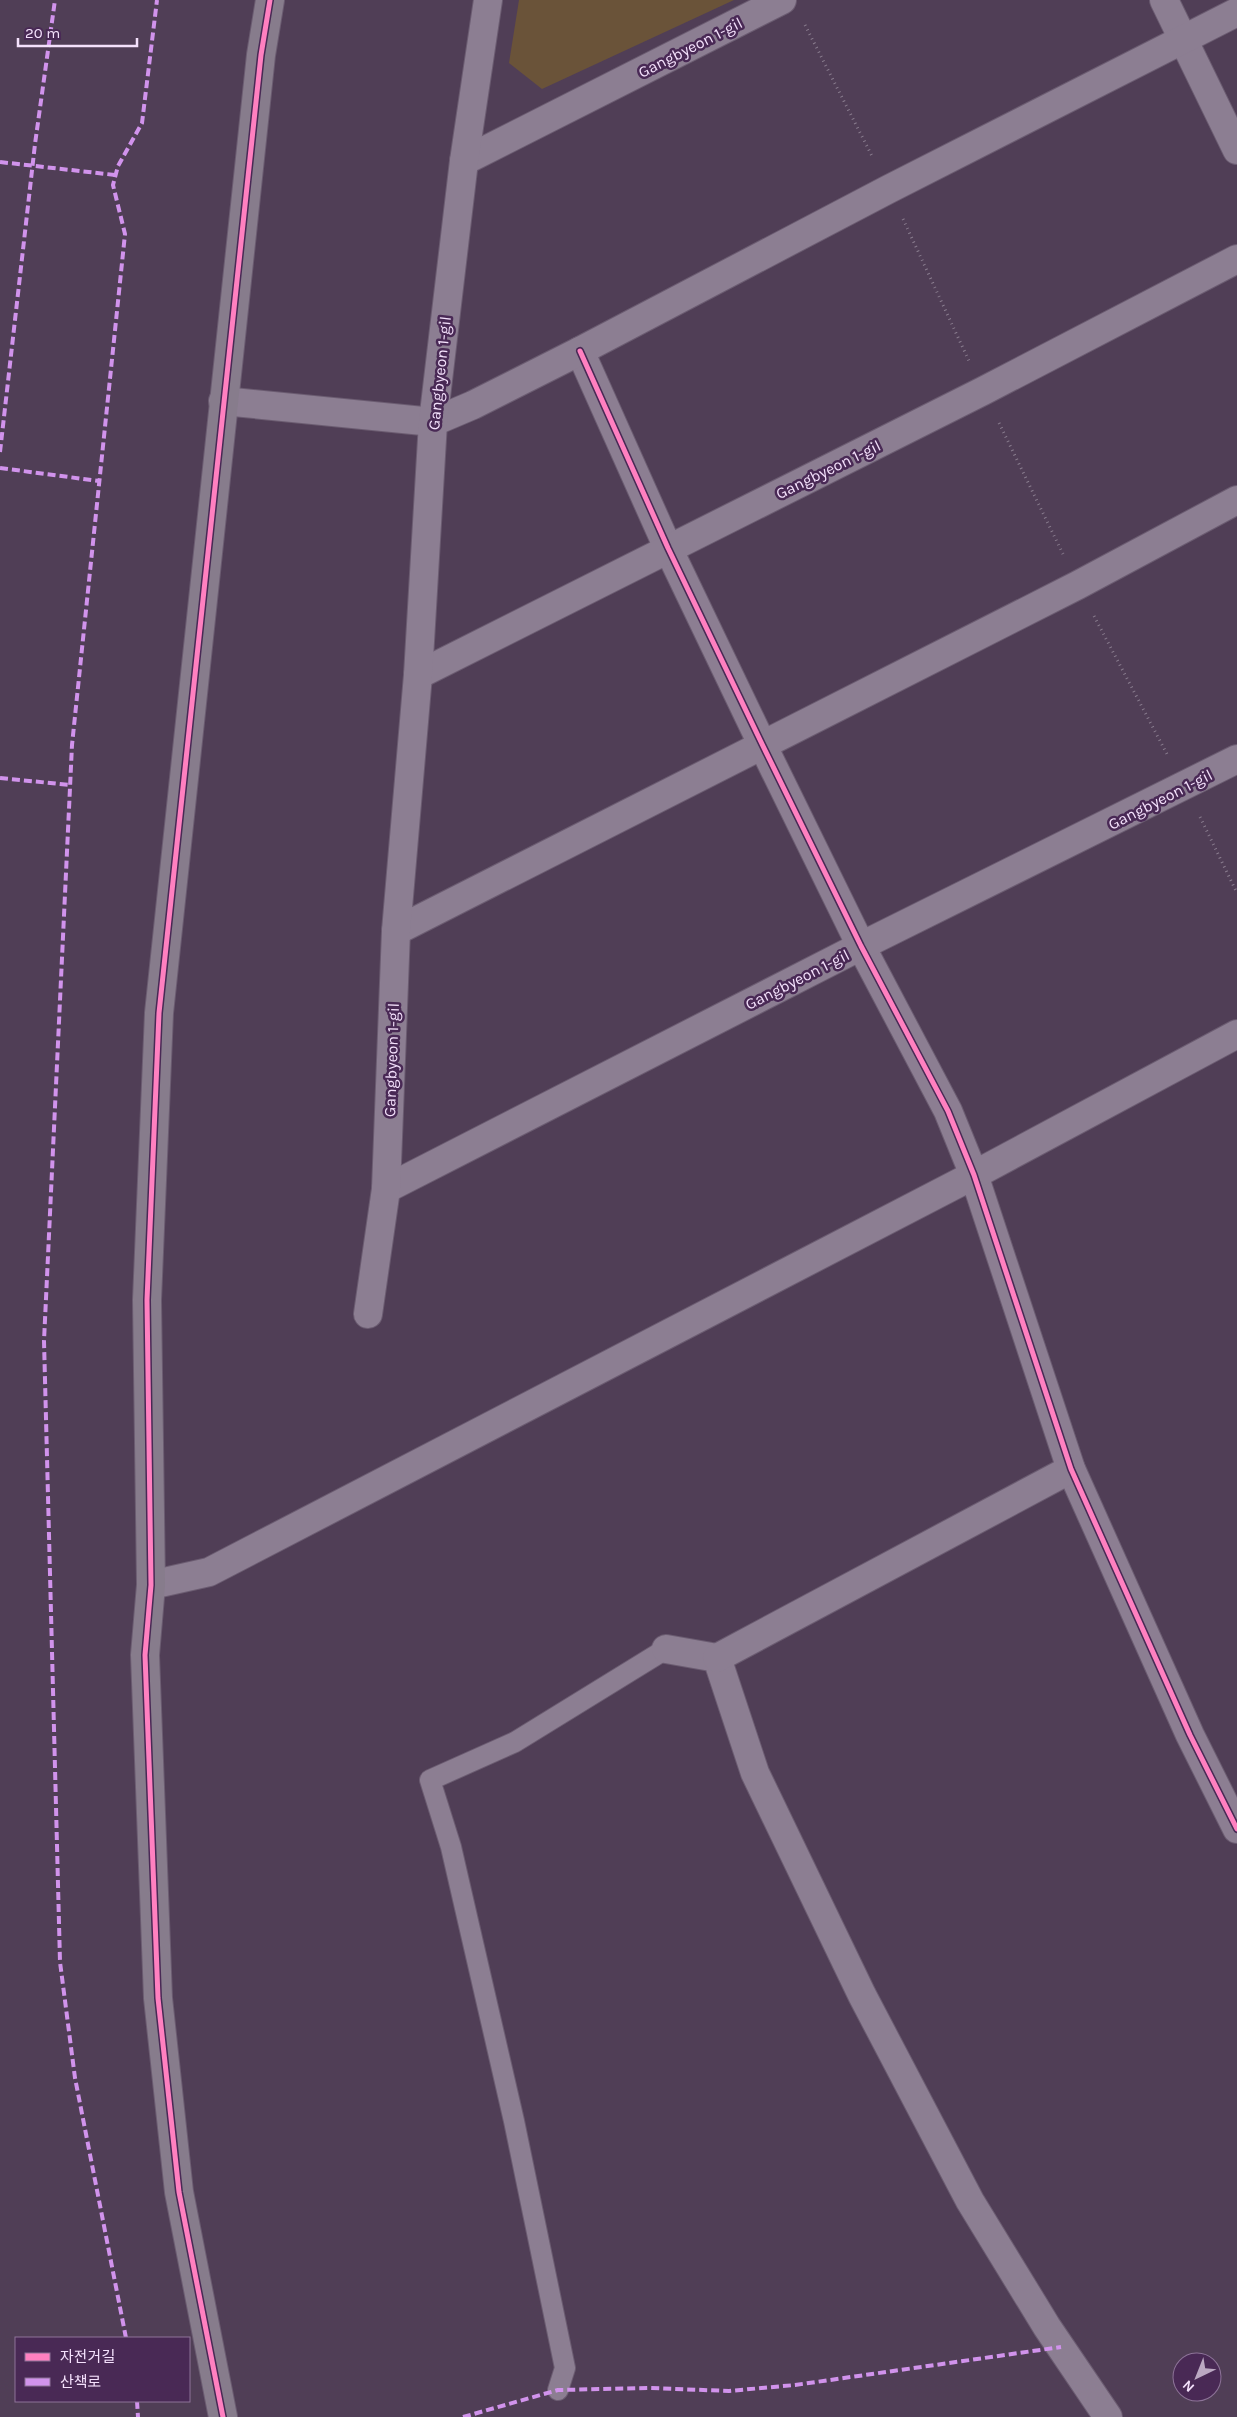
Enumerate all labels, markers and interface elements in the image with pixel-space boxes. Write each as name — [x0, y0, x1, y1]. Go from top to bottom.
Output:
street label: Gangbyeon 1-gil — [635, 13, 745, 82]
scale bar — [18, 15, 136, 47]
text: 20 m — [25, 24, 60, 42]
street label: Gangbyeon 1-gil — [424, 315, 455, 431]
street label: Gangbyeon 1-gil — [773, 436, 884, 503]
street label: Gangbyeon 1-gil — [1105, 765, 1215, 834]
street label: Gangbyeon 1-gil — [742, 945, 852, 1014]
street label: Gangbyeon 1-gil — [380, 1003, 403, 1117]
legend — [15, 2337, 190, 2402]
text: 자전거길 — [60, 2348, 115, 2366]
north arrow — [1172, 2352, 1222, 2402]
text: 산책로 — [60, 2373, 101, 2391]
text: N — [1179, 2376, 1198, 2396]

